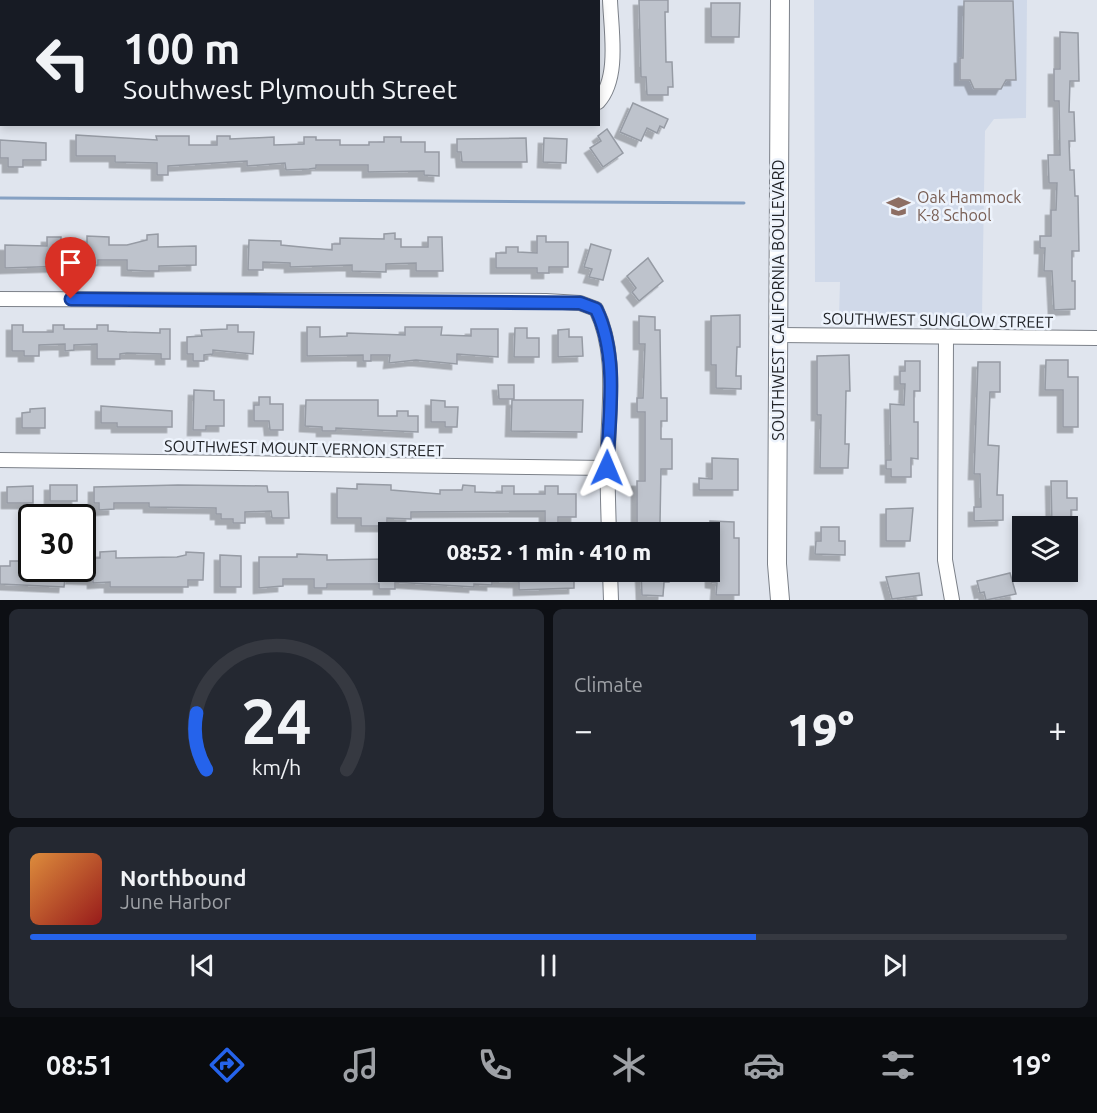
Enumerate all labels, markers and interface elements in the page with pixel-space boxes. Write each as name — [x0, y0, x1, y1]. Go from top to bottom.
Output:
icon: left — [24, 24, 102, 102]
text: 100 m — [123, 25, 240, 72]
text: Southwest Plymouth Street — [123, 74, 457, 104]
street label: SOUTHWEST CALIFORNIA BOULEVARD — [769, 159, 787, 441]
place label: Oak Hammock K-8 School — [917, 188, 1021, 224]
school or university icon: Oak Hammock K-8 School — [886, 193, 912, 219]
pin — [45, 237, 96, 299]
icon: arrive — [54, 246, 87, 279]
street label: SOUTHWEST SUNGLOW STREET — [823, 309, 1053, 331]
position arrow — [575, 436, 639, 500]
street label: SOUTHWEST MOUNT VERNON STREET — [164, 437, 444, 459]
speed limit sign: 30 — [18, 504, 96, 582]
map controls — [1012, 516, 1078, 582]
button: layers — [1012, 516, 1078, 582]
text: 08:52 · 1 min · 410 m — [447, 539, 651, 564]
text: Climate — [574, 673, 643, 696]
text: 24 — [241, 686, 312, 756]
text: 19° — [787, 704, 854, 755]
text: − — [574, 711, 593, 748]
text: + — [1048, 711, 1067, 748]
text: km/h — [252, 756, 301, 780]
text: Northbound — [120, 865, 246, 890]
text: June Harbor — [120, 890, 231, 913]
icon: previous — [186, 949, 219, 982]
icon: pause — [532, 949, 565, 982]
icon: next — [878, 949, 911, 982]
icon: directions — [206, 1044, 248, 1086]
icon: music — [340, 1044, 382, 1086]
icon: phone — [474, 1044, 516, 1086]
icon: climate — [608, 1044, 650, 1086]
icon: car — [743, 1044, 785, 1086]
icon: filters — [877, 1044, 919, 1086]
text: 08:51 — [46, 1050, 114, 1080]
text: 19° — [1011, 1050, 1051, 1080]

